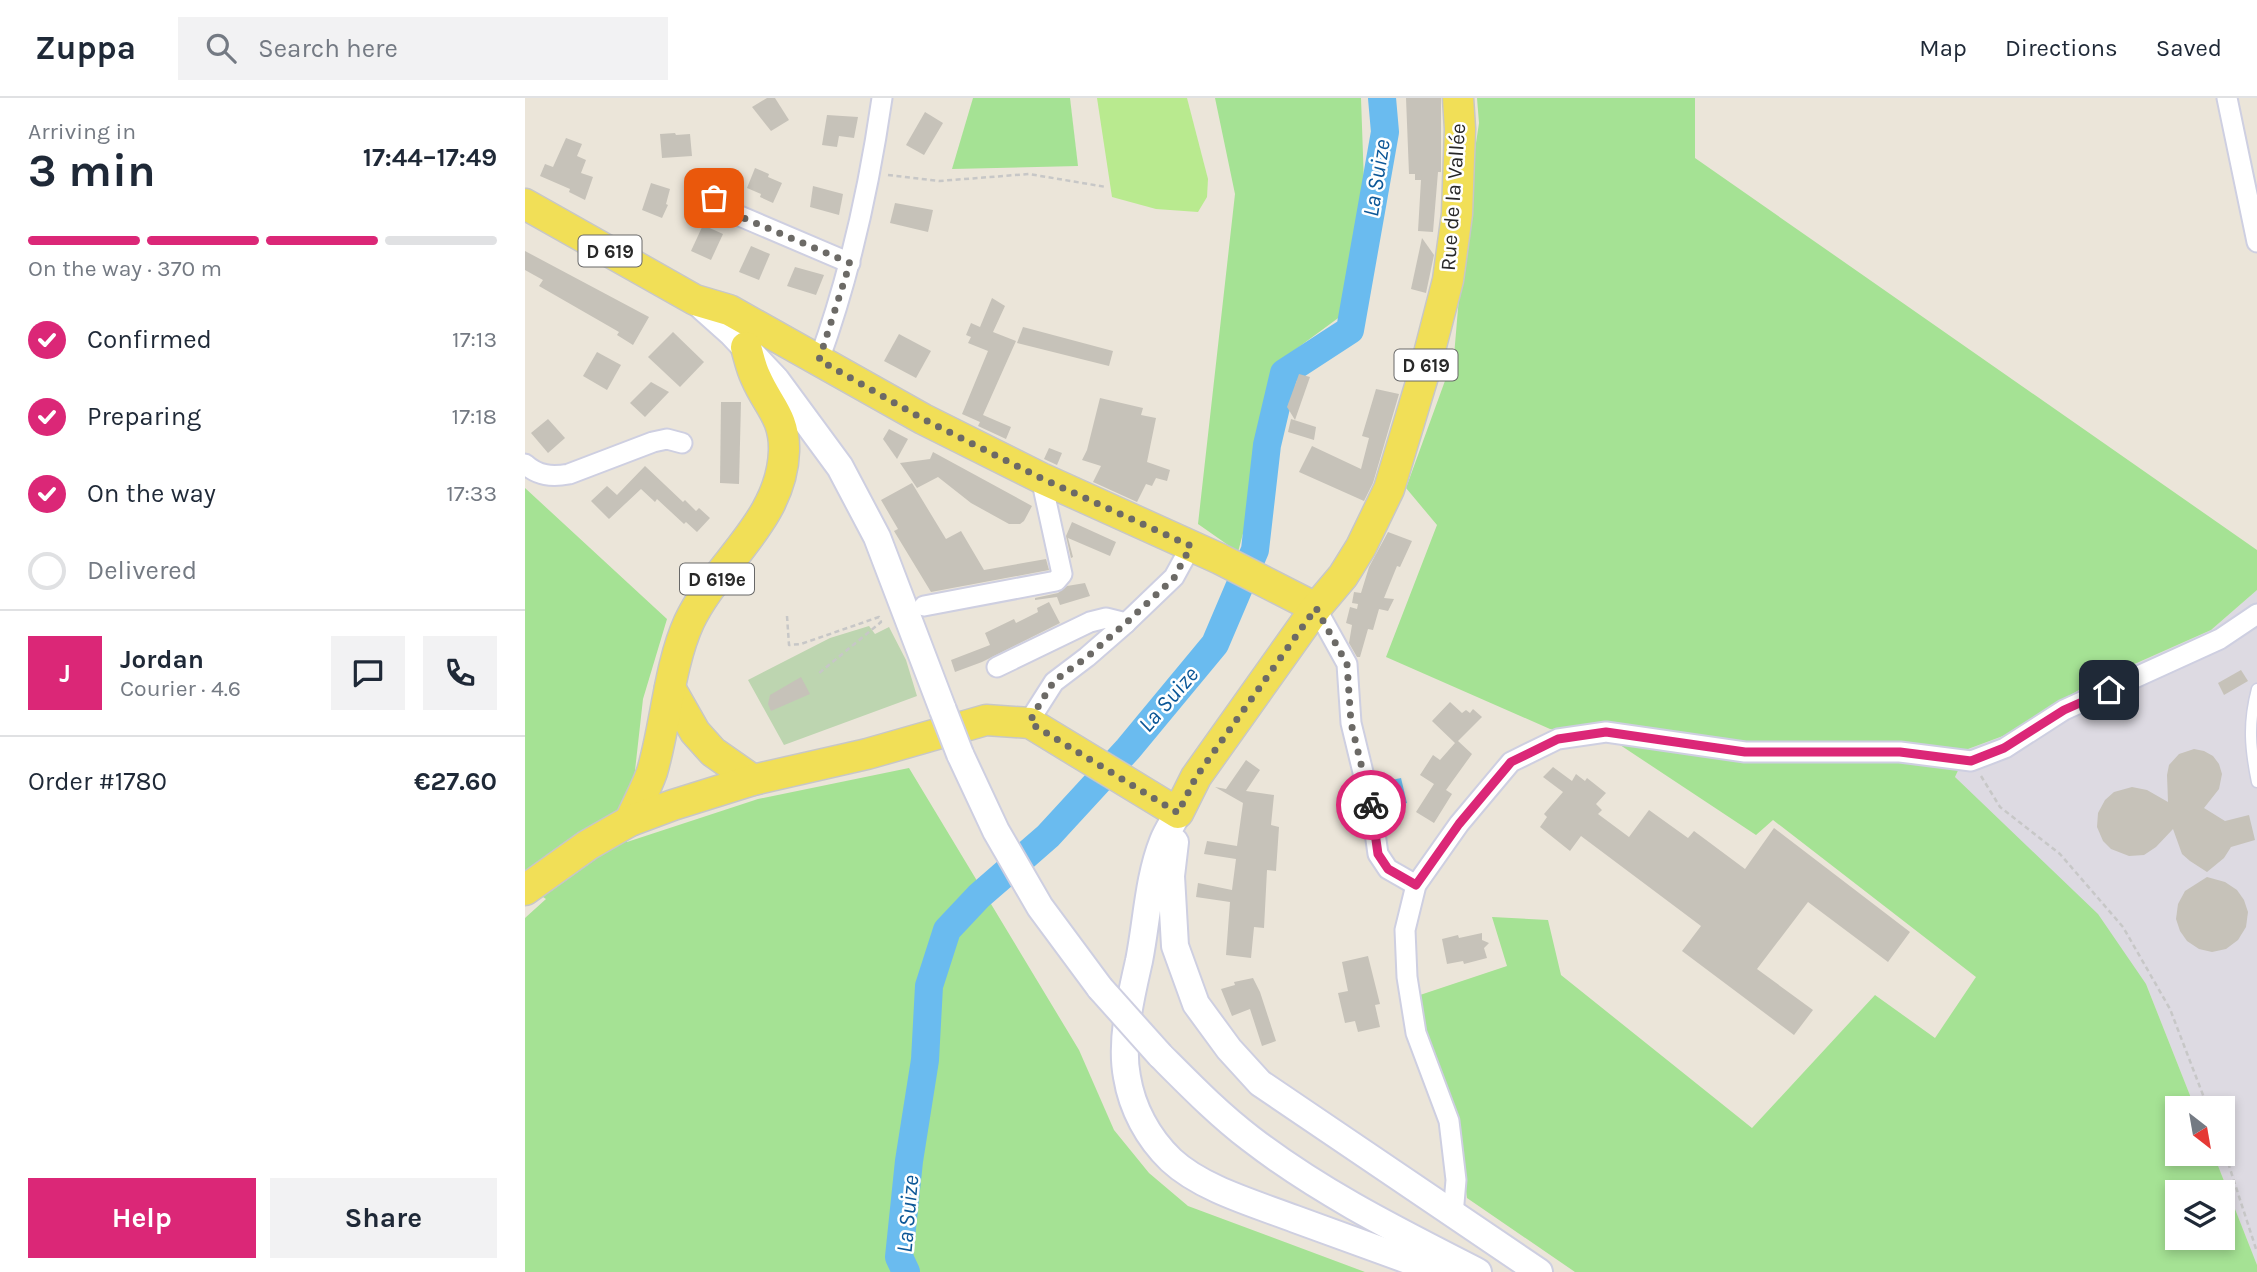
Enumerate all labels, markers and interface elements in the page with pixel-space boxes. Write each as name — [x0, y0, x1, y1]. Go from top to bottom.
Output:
search box — [178, 17, 668, 80]
text: Zuppa — [35, 29, 136, 67]
icon: search — [202, 29, 240, 67]
text: Search here — [258, 33, 398, 64]
text: Map — [1919, 34, 1967, 62]
text: Directions — [2005, 34, 2118, 62]
text: Saved — [2156, 34, 2222, 62]
text: Arriving in — [28, 118, 136, 145]
street label: Rue de la Vallée — [1436, 122, 1470, 272]
water label: La Suize — [1357, 137, 1396, 219]
text: 17:44–17:49 — [363, 142, 497, 173]
text: 3 min — [28, 144, 156, 198]
pin — [684, 168, 744, 228]
icon: bag — [695, 179, 733, 217]
road number: D 619 — [579, 236, 641, 266]
text: On the way · 370 m — [28, 255, 222, 282]
icon: check — [28, 321, 66, 359]
text: Confirmed — [87, 324, 212, 355]
text: 17:13 — [452, 326, 497, 353]
road number: D 619 — [1395, 350, 1457, 380]
icon: check — [28, 398, 66, 436]
text: Preparing — [87, 401, 201, 432]
text: 17:18 — [452, 403, 497, 430]
icon: check — [28, 475, 66, 513]
text: On the way — [87, 478, 216, 509]
text: 17:33 — [446, 480, 497, 507]
text: Delivered — [87, 555, 197, 586]
road number: D 619e — [680, 564, 754, 594]
button: chat — [331, 636, 405, 710]
button: phone — [423, 636, 497, 710]
text: Jordan — [120, 644, 204, 675]
text: J — [59, 658, 71, 689]
pin — [2079, 660, 2139, 720]
water label: La Suize — [1133, 661, 1204, 738]
icon: home — [2090, 671, 2128, 709]
text: Courier · 4.6 — [120, 675, 241, 702]
text: Order #1780 — [28, 766, 167, 797]
text: €27.60 — [414, 766, 497, 797]
courier — [1336, 770, 1406, 840]
icon: bike — [1352, 786, 1390, 824]
north arrow — [2165, 1096, 2235, 1166]
map controls — [2165, 1096, 2235, 1250]
water label: La Suize — [891, 1174, 924, 1254]
button: Help — [28, 1178, 256, 1258]
button: Share — [270, 1178, 497, 1258]
button: layers — [2165, 1180, 2235, 1250]

